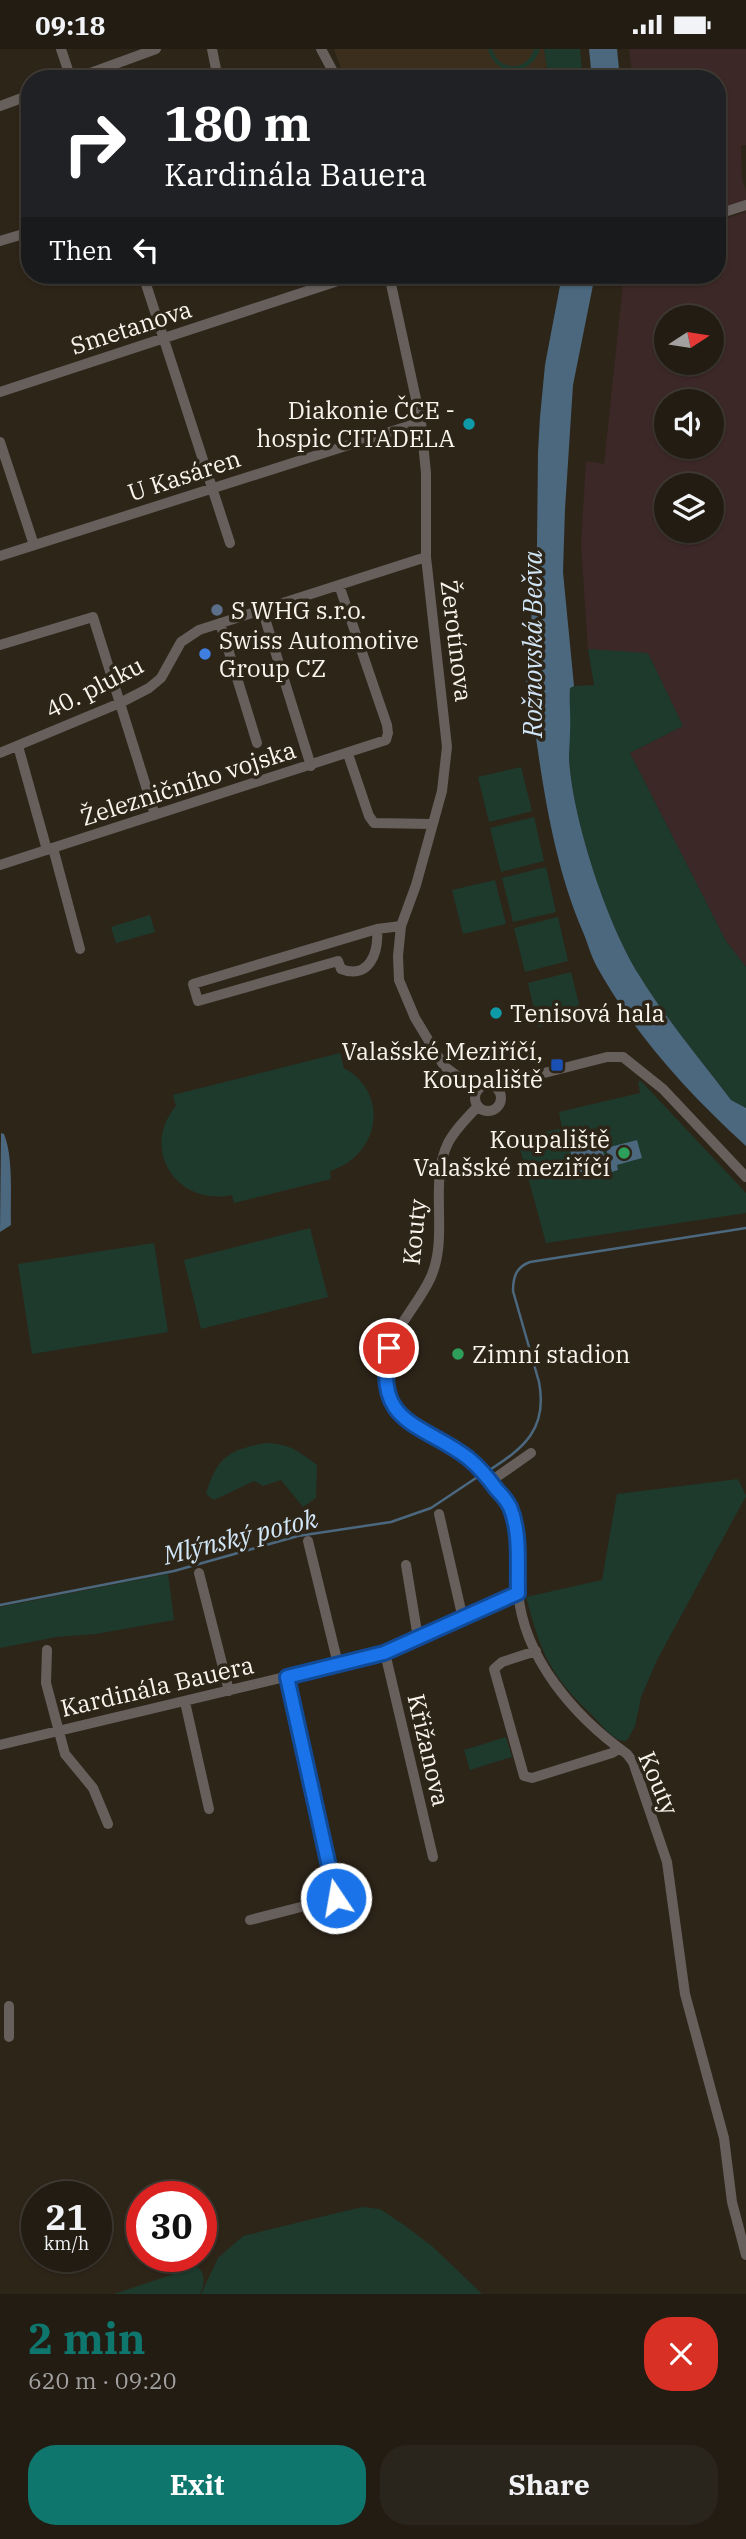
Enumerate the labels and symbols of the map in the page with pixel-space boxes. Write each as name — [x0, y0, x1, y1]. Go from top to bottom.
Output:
street label: Smetanova — [66, 292, 196, 362]
north arrow — [654, 305, 724, 375]
place label: Diakonie ČCE - hospic CITADELA — [257, 394, 456, 454]
marker: Diakonie ČCE - hospic CITADELA — [461, 416, 477, 432]
street label: U Kasáren — [124, 442, 244, 508]
water label: Rožnovská Bečva — [515, 550, 549, 739]
street label: Žerotínova — [434, 578, 480, 704]
place label: S WHG s.r.o. — [231, 594, 367, 626]
marker: S WHG s.r.o. — [209, 602, 225, 618]
place label: Swiss Automotive Group CZ — [219, 624, 419, 684]
marker: Swiss Automotive Group CZ — [197, 646, 213, 662]
street label: 40. pluku — [39, 649, 149, 725]
street label: Železničního vojska — [76, 733, 300, 833]
place label: Tenisová hala — [510, 997, 665, 1029]
marker: Tenisová hala — [488, 1005, 504, 1021]
place label: Valašské Meziříčí, Koupaliště — [342, 1035, 543, 1095]
marker: Valašské Meziříčí, Koupaliště — [549, 1057, 565, 1073]
place label: Koupaliště Valašské meziříčí — [413, 1123, 610, 1183]
marker: Koupaliště Valašské meziříčí — [616, 1145, 632, 1161]
street label: Kouty — [395, 1197, 433, 1267]
pin — [359, 1318, 419, 1378]
place label: Zimní stadion — [472, 1338, 630, 1370]
marker: Zimní stadion — [450, 1346, 466, 1362]
water label: Mlýnský potok — [158, 1500, 321, 1572]
street label: Kardinála Bauera — [57, 1648, 257, 1724]
street label: Křižanova — [401, 1691, 457, 1809]
street label: Kouty — [631, 1746, 687, 1820]
position arrow — [299, 1861, 373, 1935]
speed limit sign: 30 — [126, 2181, 217, 2272]

